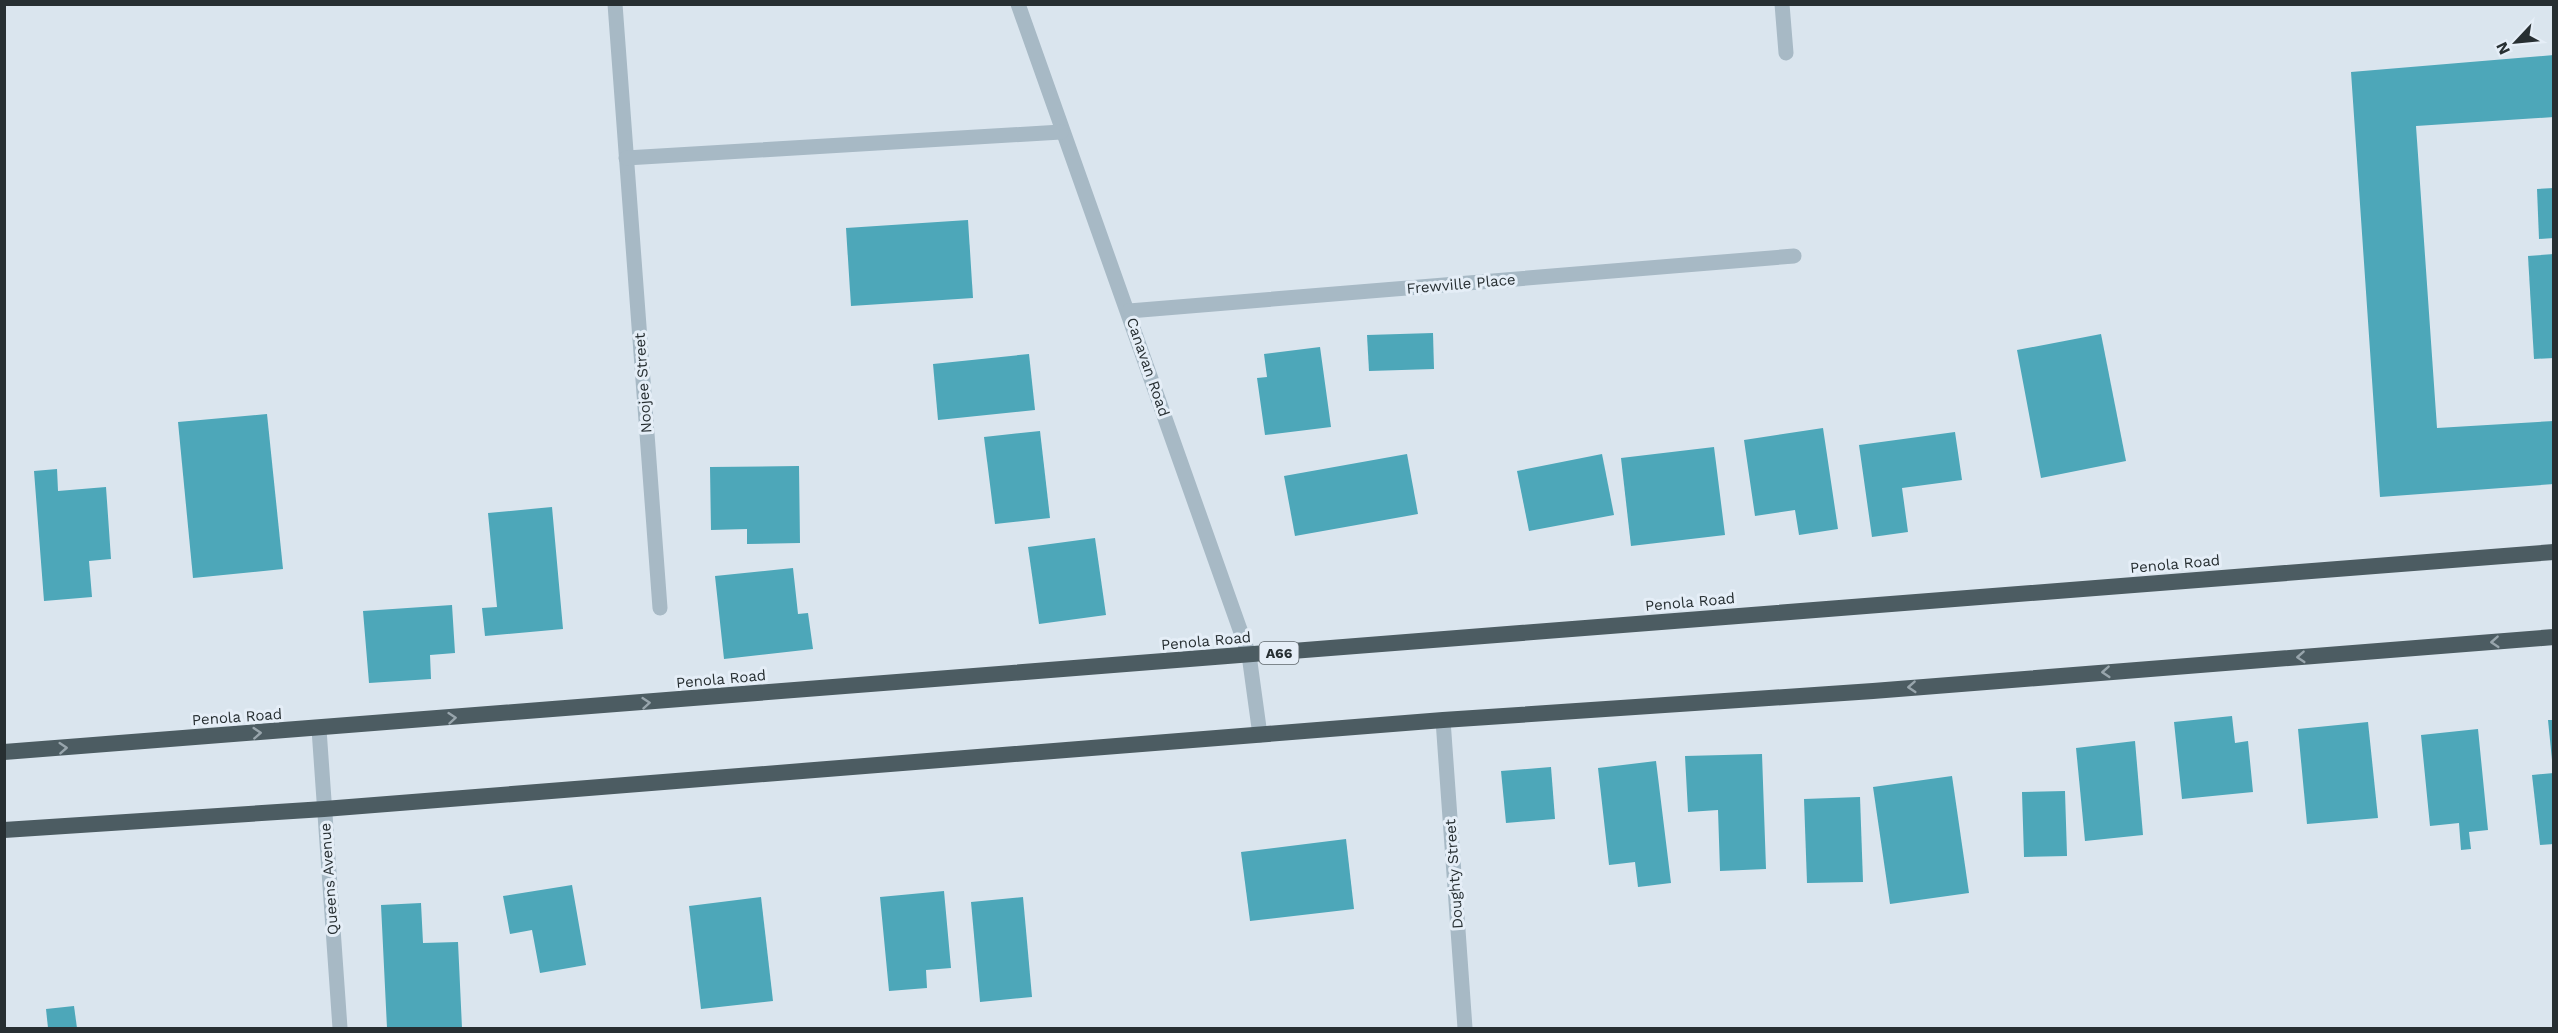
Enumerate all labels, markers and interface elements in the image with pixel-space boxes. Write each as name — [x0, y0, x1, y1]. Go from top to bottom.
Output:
north arrow — [2486, 12, 2546, 72]
text: N — [2492, 39, 2514, 58]
street label: Frewville Place — [1406, 270, 1516, 298]
street label: Canavan Road — [1123, 315, 1173, 419]
street label: Noojee Street — [630, 332, 655, 434]
street label: Penola Road — [2129, 551, 2221, 577]
street label: Penola Road — [1644, 589, 1736, 615]
street label: Penola Road — [1160, 628, 1252, 654]
one-way arrow — [2491, 635, 2500, 648]
road number: A66 — [1260, 642, 1298, 664]
one-way arrow — [2296, 650, 2305, 663]
one-way arrow — [2102, 665, 2111, 678]
street label: Penola Road — [675, 666, 767, 692]
one-way arrow — [1907, 681, 1916, 694]
one-way arrow — [642, 697, 651, 710]
street label: Penola Road — [191, 705, 283, 729]
one-way arrow — [447, 712, 456, 725]
one-way arrow — [253, 727, 262, 740]
one-way arrow — [58, 741, 67, 754]
street label: Doughty Street — [1441, 818, 1467, 930]
street label: Queens Avenue — [316, 822, 342, 936]

